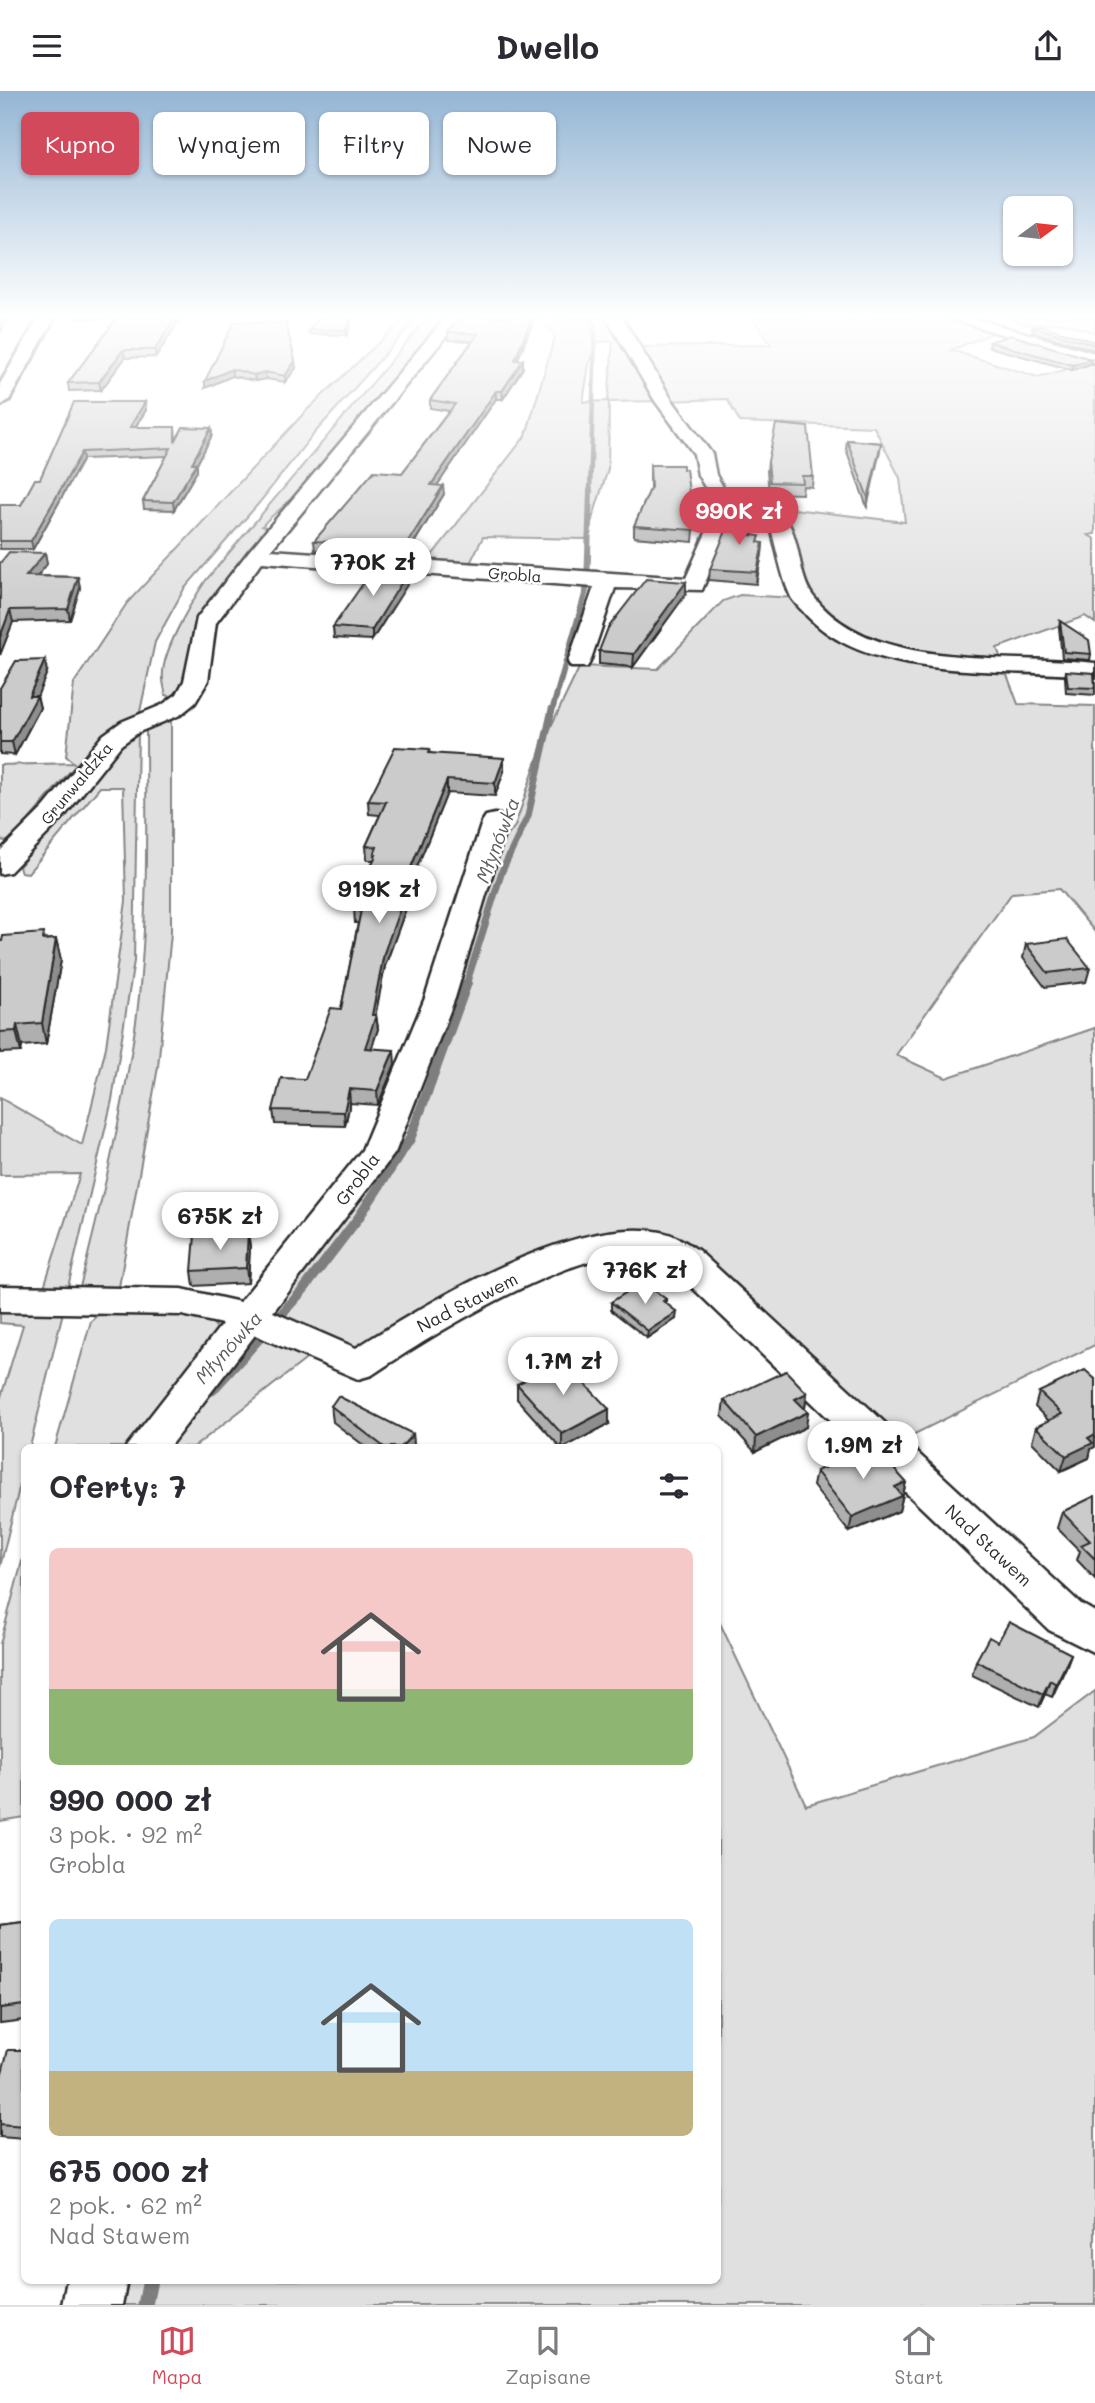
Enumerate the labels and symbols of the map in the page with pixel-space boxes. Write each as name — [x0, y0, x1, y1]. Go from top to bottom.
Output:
north arrow — [1003, 196, 1073, 266]
pin: 990K zł — [674, 487, 804, 547]
pin: 770K zł — [308, 539, 438, 598]
street label: Grobla — [488, 562, 542, 586]
street label: Grunwaldzka — [35, 737, 117, 829]
water label: Młynówka — [469, 794, 525, 886]
pin: 919K zł — [314, 865, 444, 925]
street label: Grobla — [329, 1148, 385, 1210]
pin: 675K zł — [155, 1193, 285, 1252]
pin: 776K zł — [580, 1247, 710, 1306]
street label: Nad Stawem — [412, 1266, 522, 1338]
water label: Młynówka — [189, 1305, 267, 1389]
pin: 1.7M zł — [498, 1337, 628, 1397]
pin: 1.9M zł — [798, 1421, 928, 1481]
street label: Nad Stawem — [940, 1499, 1038, 1591]

